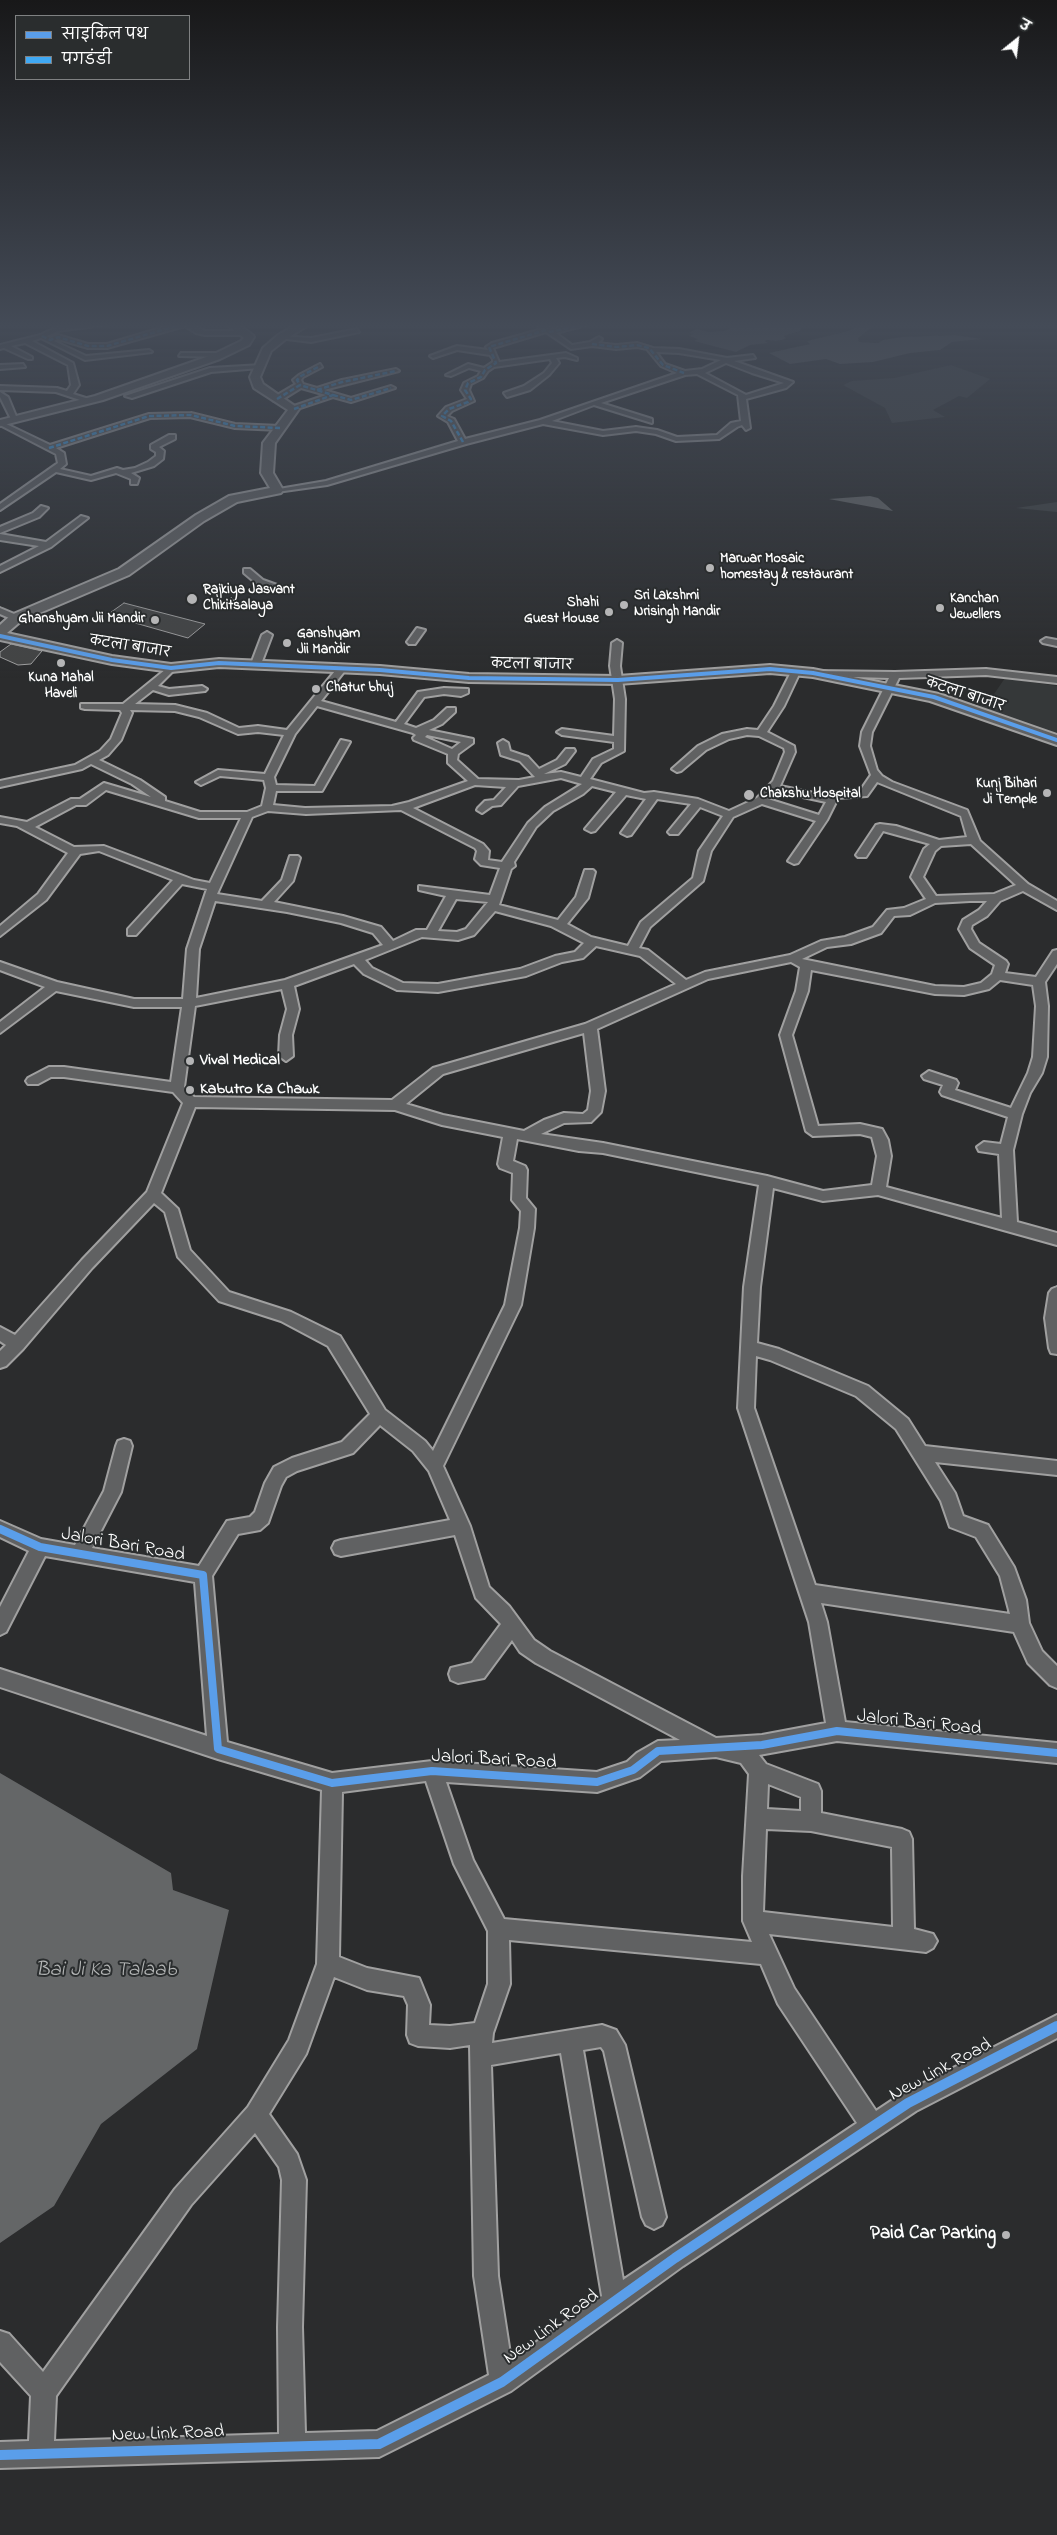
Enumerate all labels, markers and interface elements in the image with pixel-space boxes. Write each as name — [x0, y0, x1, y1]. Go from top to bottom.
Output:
legend — [15, 15, 190, 80]
north arrow — [992, 15, 1042, 65]
text: उ — [1015, 15, 1034, 38]
text: साइकिल पथ — [62, 24, 148, 46]
text: पगडंडी — [62, 49, 112, 71]
place label: Marwar Mosaic homestay & restaurant — [720, 552, 853, 584]
marker: Marwar Mosaic homestay & restaurant — [704, 562, 716, 574]
place label: Rajkiya Jasvant Chikitsalaya — [203, 583, 295, 616]
place label: Sri Lakshmi Nrisingh Mandir — [634, 589, 720, 622]
marker: Rajkiya Jasvant Chikitsalaya — [185, 592, 199, 606]
place label: Kanchan Jewellers — [950, 592, 1001, 624]
place label: Shahi Guest House — [524, 596, 599, 628]
marker: Sri Lakshmi Nrisingh Mandir — [618, 599, 630, 611]
marker: Kanchan Jewellers — [934, 602, 946, 614]
marker: Shahi Guest House — [603, 606, 615, 618]
place label: Ghanshyam Jii Mandir — [19, 612, 145, 628]
marker: Ghanshyam Jii Mandir — [149, 614, 161, 626]
place label: Ganshyam Jii Mandir — [297, 627, 360, 660]
street label: कटला बाजार — [88, 633, 172, 663]
marker: Ganshyam Jii Mandir — [281, 637, 293, 649]
marker: Kuna Mahal Haveli — [55, 657, 67, 669]
street label: कटला बाजार — [491, 657, 573, 675]
place label: Kuna Mahal Haveli — [28, 671, 94, 704]
street label: कटला बाजार — [923, 675, 1007, 717]
place label: Chatur bhuj — [326, 681, 393, 697]
marker: Chatur bhuj — [310, 683, 322, 695]
place label: Kunj Bihari Ji Temple — [976, 777, 1037, 810]
place label: Chakshu Hospital — [760, 787, 861, 803]
marker: Kunj Bihari Ji Temple — [1041, 787, 1053, 799]
marker: Chakshu Hospital — [742, 788, 756, 802]
place label: Vival Medical — [200, 1051, 280, 1071]
marker: Vival Medical — [184, 1055, 196, 1067]
place label: Kabutro Ka Chawk — [200, 1080, 319, 1100]
marker: Kabutro Ka Chawk — [184, 1084, 196, 1096]
street label: Jalori Bari Road — [59, 1524, 187, 1568]
street label: Jalori Bari Road — [856, 1706, 982, 1742]
street label: Jalori Bari Road — [431, 1746, 557, 1776]
water label: Bai Ji Ka Talaab — [35, 1959, 177, 1985]
street label: New Link Road — [886, 2034, 996, 2108]
place label: Paid Car Parking — [870, 2224, 996, 2246]
marker: Paid Car Parking — [1000, 2229, 1012, 2241]
street label: New Link Road — [500, 2286, 604, 2370]
street label: New Link Road — [111, 2422, 225, 2448]

